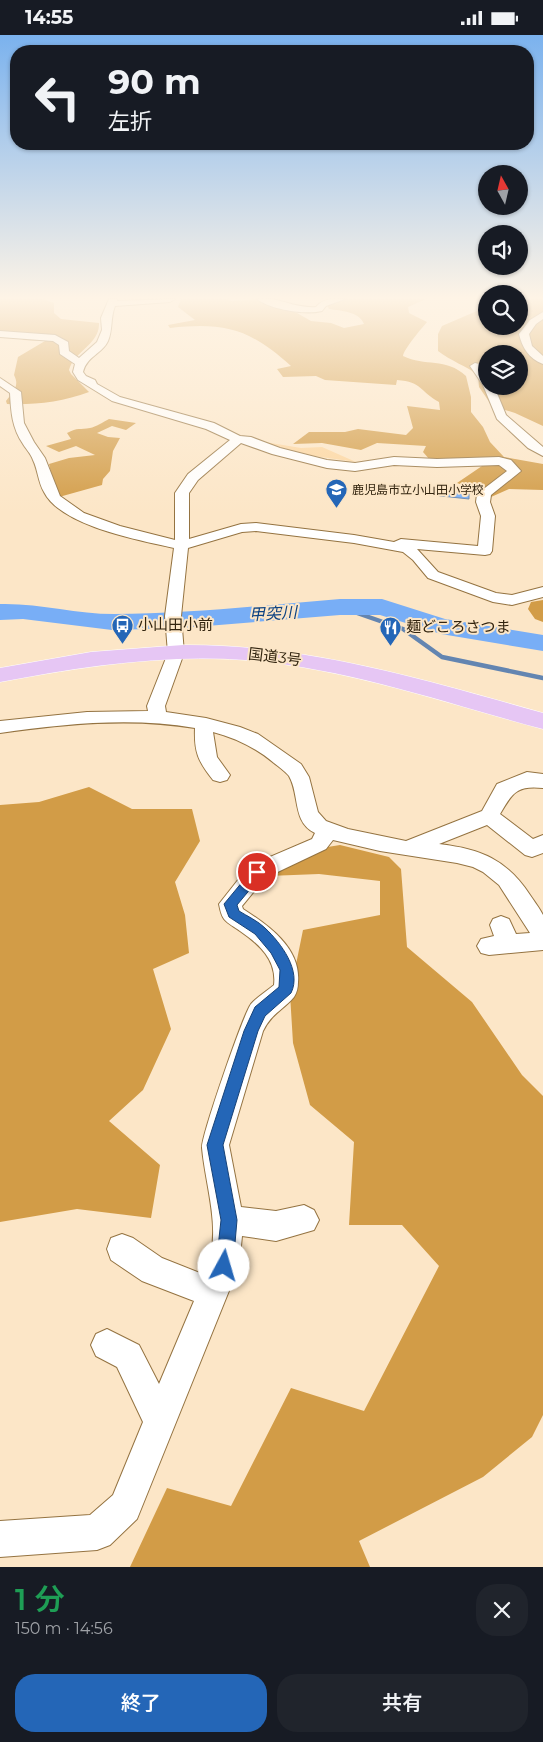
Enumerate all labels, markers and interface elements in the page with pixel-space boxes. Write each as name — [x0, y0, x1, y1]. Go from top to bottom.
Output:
text: 14:55 — [25, 6, 73, 29]
text: 90 m — [108, 60, 201, 103]
icon: left — [25, 65, 90, 130]
text: 左折 — [108, 108, 152, 135]
north arrow — [478, 165, 528, 215]
map controls — [478, 165, 528, 395]
button: sound — [478, 225, 528, 275]
button: search — [478, 285, 528, 335]
button: layers — [478, 345, 528, 395]
school or university icon: 鹿児島市立小山田小学校 — [324, 478, 348, 509]
place label: 鹿児島市立小山田小学校 — [352, 482, 484, 497]
water label: 甲突川 — [249, 603, 299, 624]
bus stop icon: 小山田小前 — [110, 613, 134, 644]
place label: 小山田小前 — [138, 615, 213, 634]
restaurant icon: 麺どころさつま — [378, 615, 402, 646]
place label: 麺どころさつま — [406, 617, 511, 636]
street label: 国道3号 — [247, 644, 303, 669]
pin — [236, 851, 278, 893]
icon: arrive — [243, 858, 271, 886]
position arrow — [197, 1239, 249, 1291]
text: 1 分 — [15, 1581, 65, 1618]
button: close — [476, 1584, 528, 1636]
text: 150 m · 14:56 — [15, 1619, 113, 1638]
button: 終了 — [15, 1674, 267, 1732]
button: 共有 — [277, 1674, 528, 1732]

